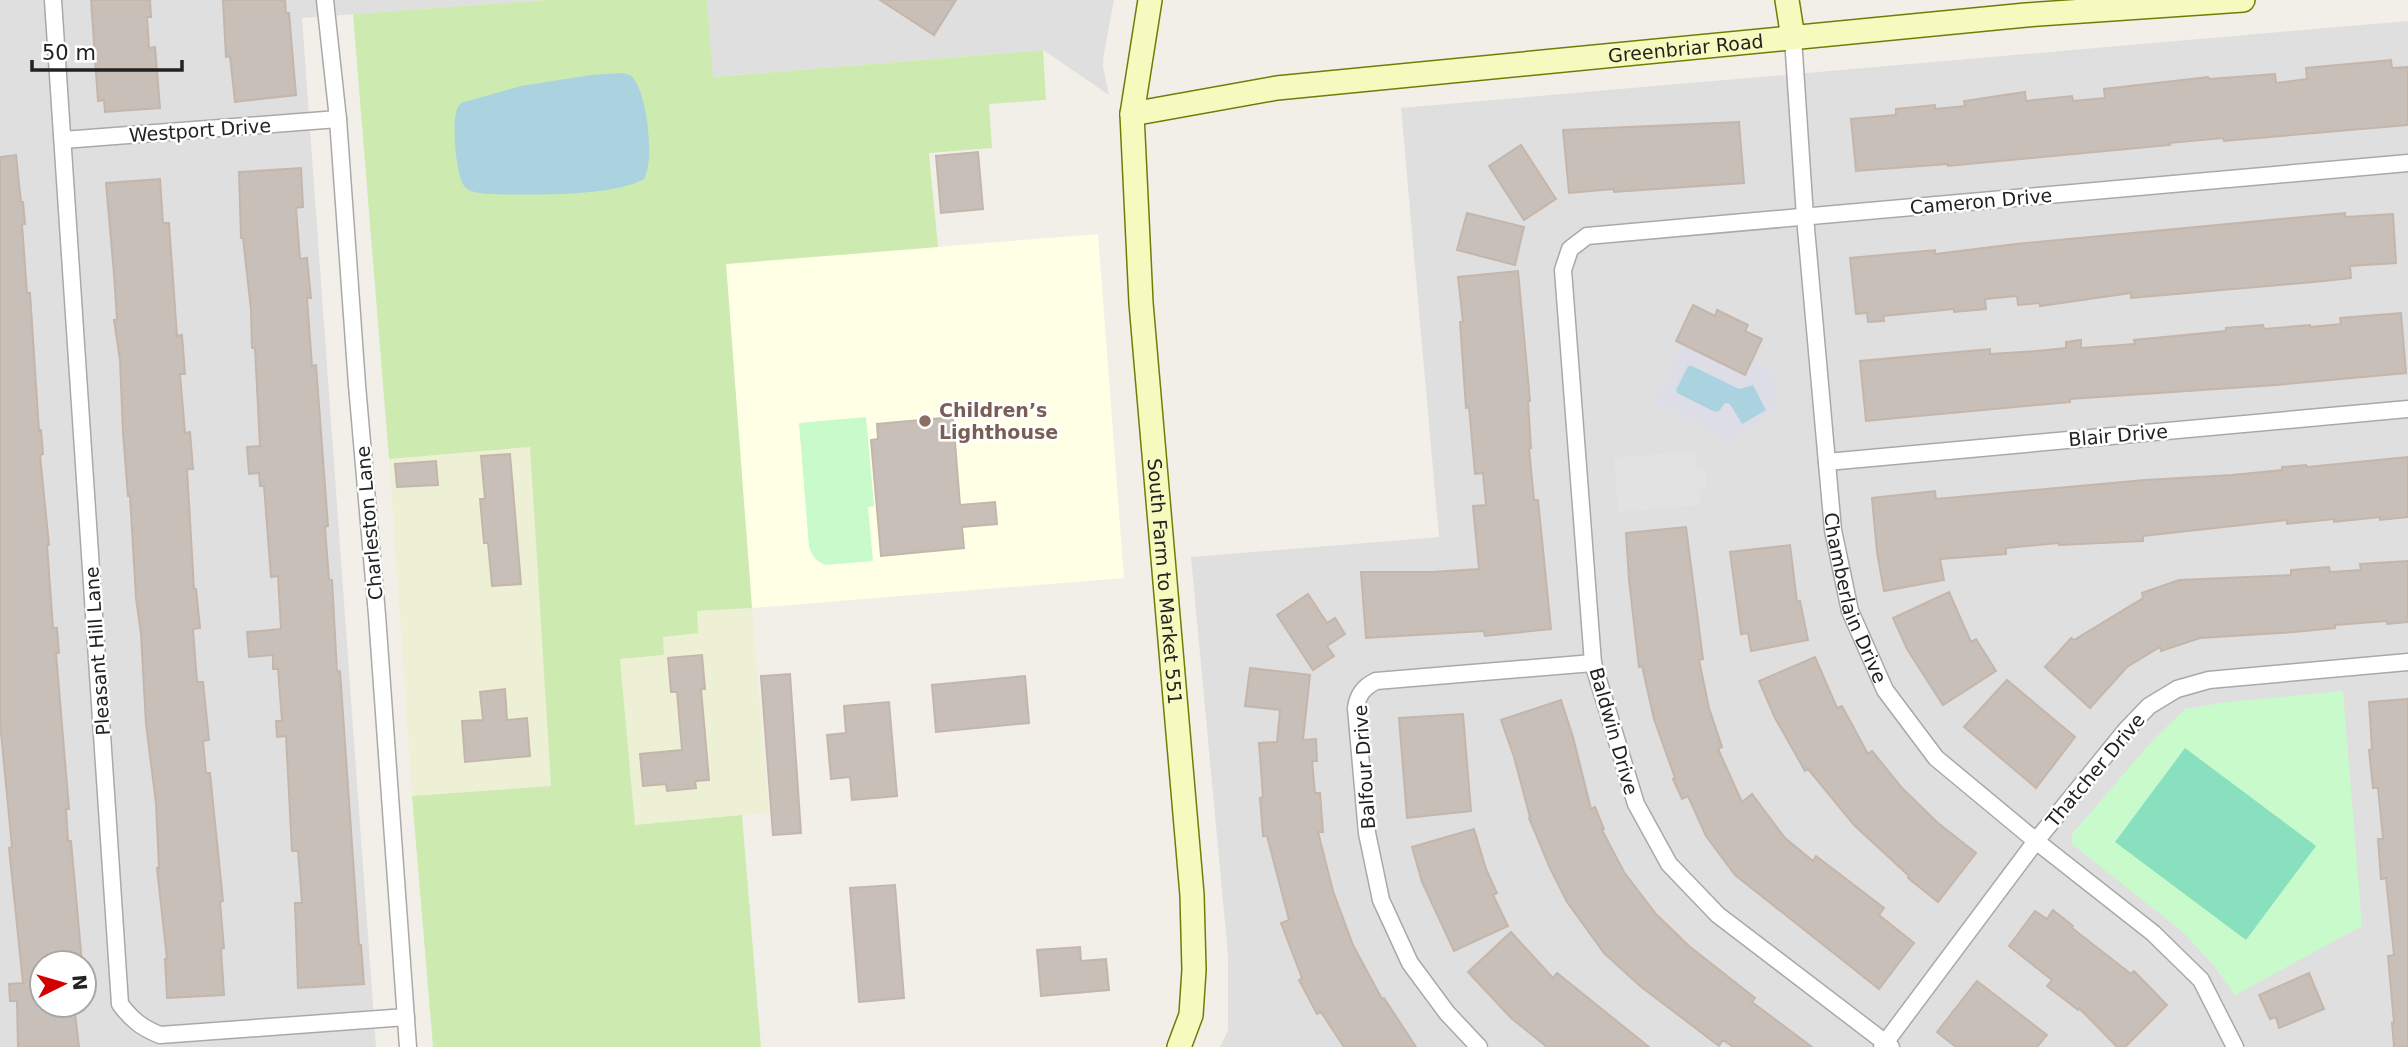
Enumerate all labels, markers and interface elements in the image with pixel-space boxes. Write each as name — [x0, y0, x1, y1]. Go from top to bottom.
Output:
scale bar — [32, 28, 182, 72]
street label: Greenbriar Road — [1607, 30, 1764, 67]
text: 50 m — [42, 41, 96, 65]
street label: Westport Drive — [128, 114, 272, 146]
street label: Cameron Drive — [1909, 184, 2053, 218]
place label: Children’s Lighthouse — [939, 399, 1058, 443]
marker: Children’s Lighthouse — [917, 413, 933, 429]
street label: Blair Drive — [2067, 420, 2169, 450]
street label: Charleston Lane — [351, 445, 387, 601]
street label: South Farm to Market 551 — [1143, 457, 1187, 705]
street label: Chamberlain Drive — [1820, 511, 1891, 686]
street label: Pleasant Hill Lane — [80, 566, 114, 736]
street label: Baldwin Drive — [1585, 665, 1643, 797]
street label: Balfour Drive — [1349, 704, 1379, 830]
street label: Thatcher Drive — [2040, 709, 2149, 832]
north arrow — [28, 949, 98, 1019]
text: N — [68, 974, 92, 991]

